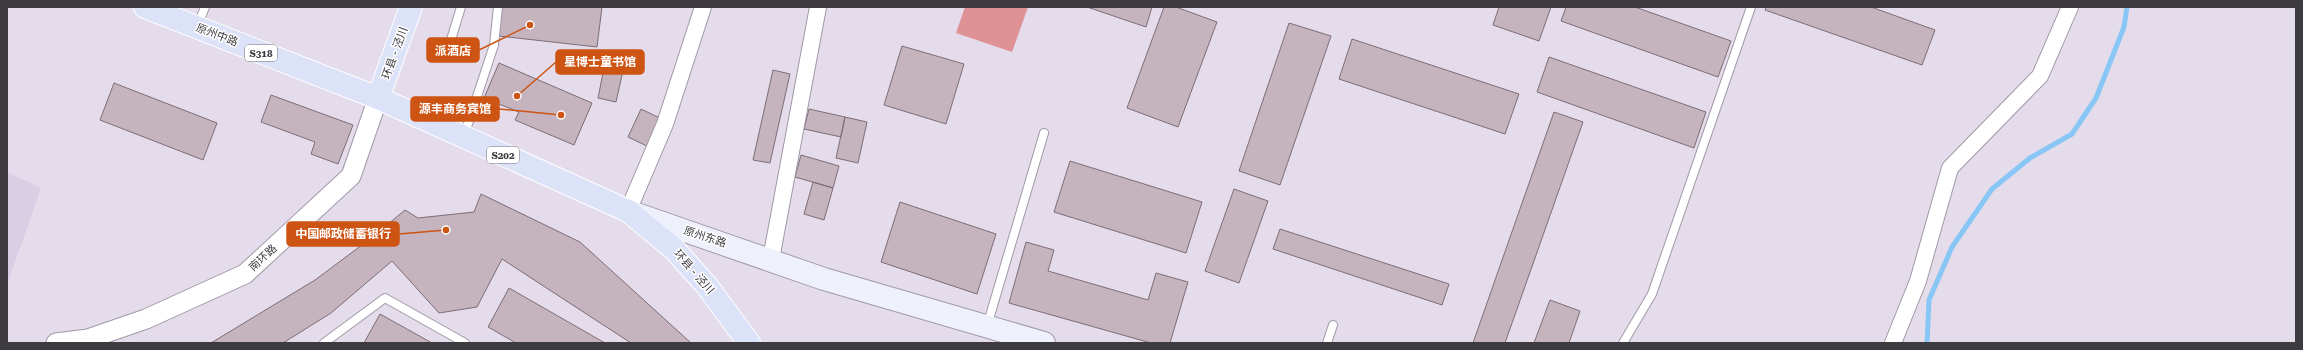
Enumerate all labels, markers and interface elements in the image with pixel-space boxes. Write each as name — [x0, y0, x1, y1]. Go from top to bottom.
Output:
street label: 原州中路 — [194, 21, 240, 49]
street label: 环县 - 泾川 — [380, 25, 410, 81]
callout: 派酒店 — [427, 38, 479, 62]
text: 派酒店 — [435, 44, 471, 58]
road number: S318 — [245, 45, 277, 61]
callout: 星博士童书馆 — [556, 50, 644, 74]
text: 星博士童书馆 — [564, 55, 636, 69]
callout: 源丰商务宾馆 — [411, 97, 499, 121]
text: 源丰商务宾馆 — [419, 102, 491, 116]
road number: S202 — [487, 147, 519, 163]
callout: 中国邮政储蓄银行 — [287, 222, 399, 246]
street label: 原州东路 — [682, 224, 728, 250]
text: 中国邮政储蓄银行 — [295, 227, 391, 241]
street label: 南环路 — [246, 242, 280, 274]
street label: 环县 - 泾川 — [671, 247, 717, 297]

